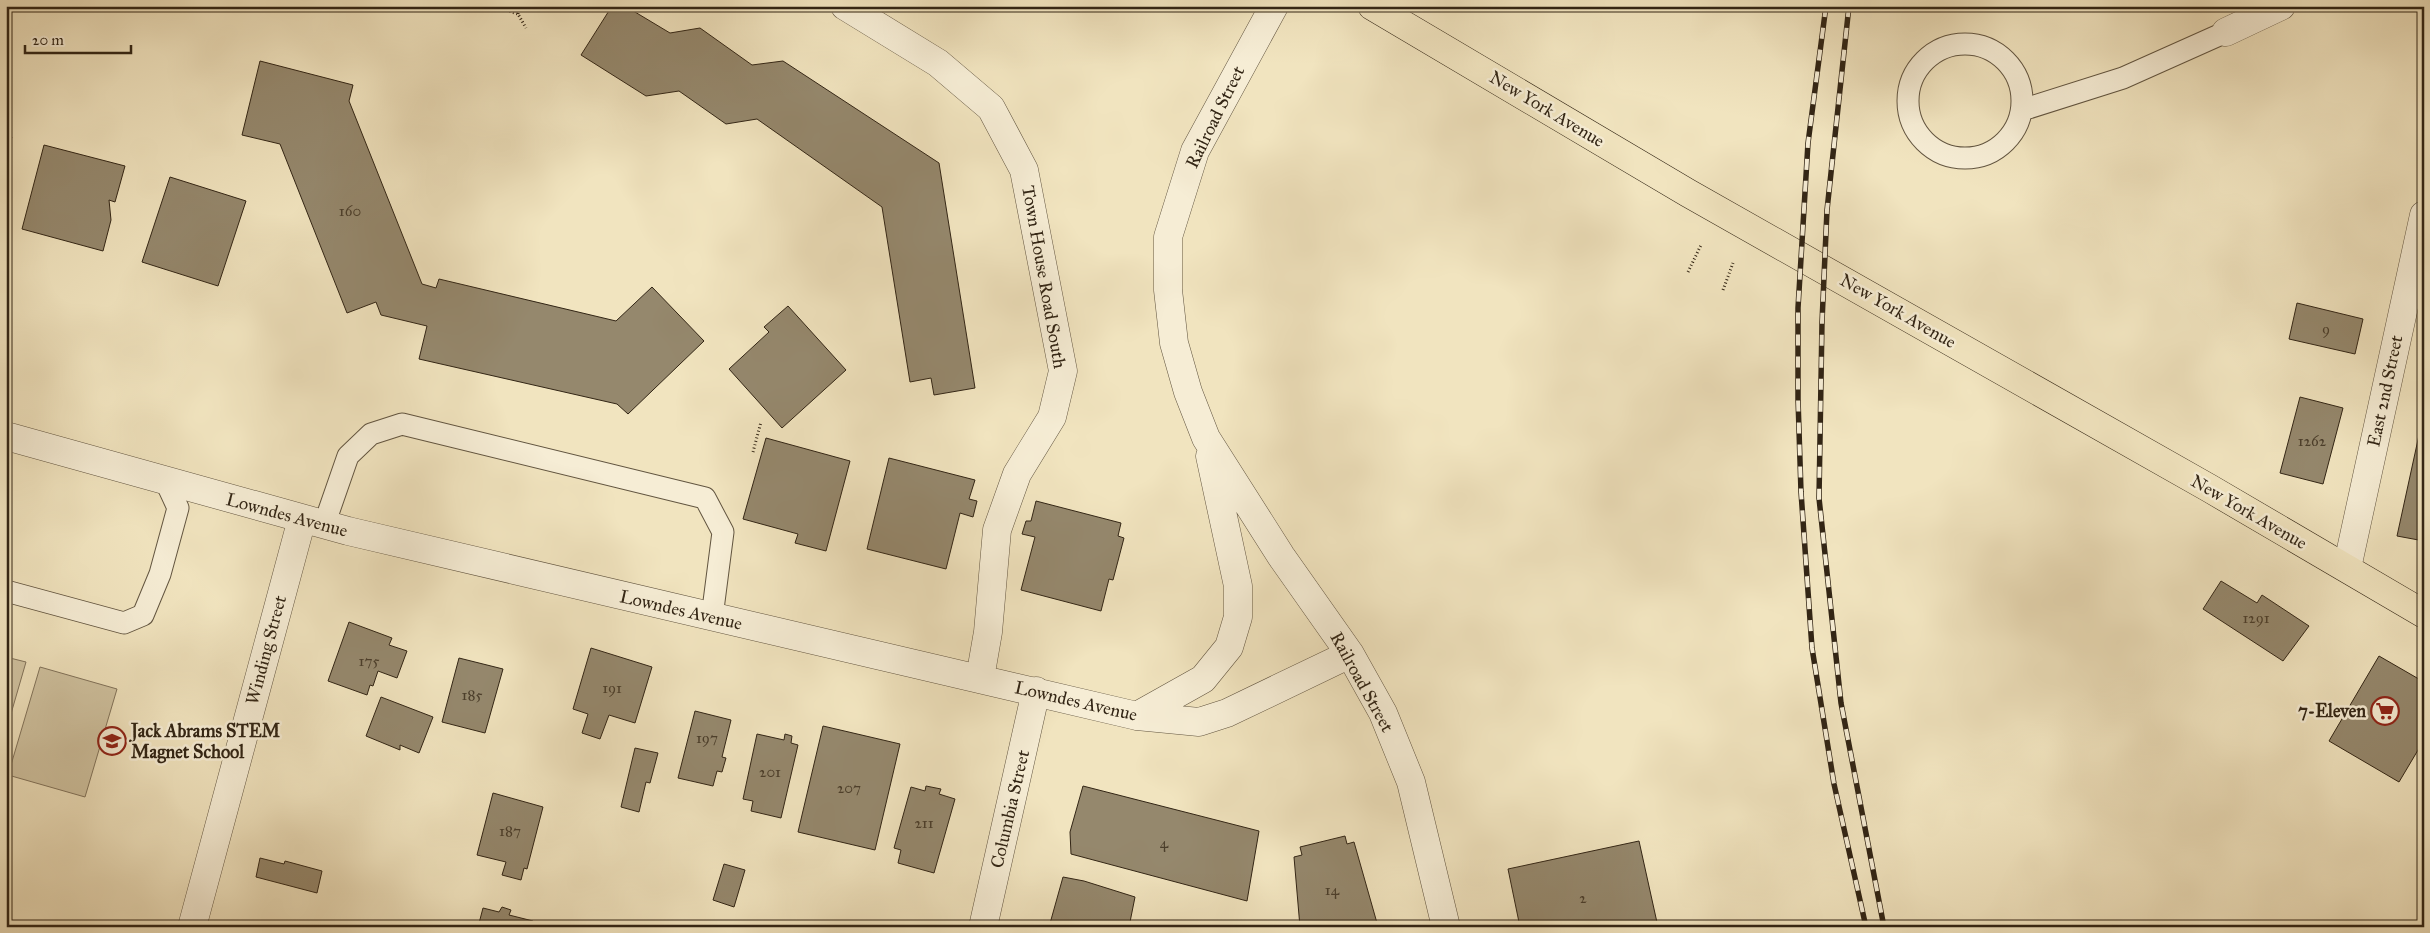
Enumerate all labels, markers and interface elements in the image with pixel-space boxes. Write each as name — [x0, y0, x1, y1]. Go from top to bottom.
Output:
scale bar — [25, 22, 131, 54]
text: 20 m — [32, 31, 64, 49]
street label: Railroad Street — [1181, 62, 1250, 172]
street label: New York Avenue — [1485, 66, 1609, 152]
street label: Town House Road South — [1017, 184, 1071, 370]
house number: 160 — [339, 202, 361, 220]
street label: New York Avenue — [1836, 269, 1960, 353]
house number: 9 — [2322, 320, 2330, 338]
street label: East 2nd Street — [2362, 333, 2408, 449]
house number: 1262 — [2298, 432, 2327, 450]
street label: New York Avenue — [2187, 470, 2311, 554]
street label: Lowndes Avenue — [224, 488, 350, 542]
street label: Lowndes Avenue — [618, 585, 744, 635]
street label: Winding Street — [241, 592, 292, 707]
house number: 1291 — [2242, 609, 2270, 627]
street label: Railroad Street — [1325, 628, 1399, 737]
house number: 175 — [359, 652, 379, 670]
street label: Lowndes Avenue — [1013, 676, 1139, 726]
house number: 191 — [602, 679, 622, 697]
house number: 185 — [462, 686, 482, 704]
supermarket icon: 7-Eleven — [2370, 696, 2400, 726]
place label: 7-Eleven — [2298, 700, 2366, 722]
place label: Jack Abrams STEM Magnet School — [129, 720, 281, 764]
school or university icon: Jack Abrams STEM Magnet School — [97, 726, 127, 756]
house number: 197 — [696, 729, 718, 747]
street label: Columbia Street — [986, 747, 1034, 870]
house number: 201 — [759, 763, 781, 781]
house number: 207 — [837, 779, 861, 797]
house number: 211 — [914, 814, 934, 832]
house number: 187 — [499, 822, 521, 840]
house number: 4 — [1160, 834, 1169, 852]
house number: 14 — [1325, 881, 1340, 899]
house number: 2 — [1579, 889, 1587, 907]

